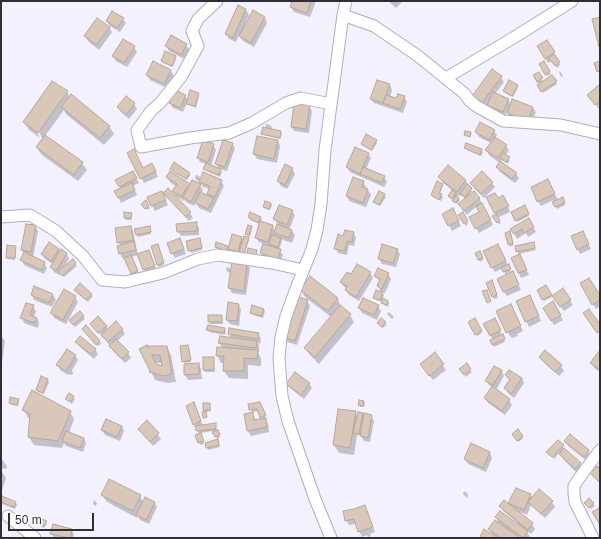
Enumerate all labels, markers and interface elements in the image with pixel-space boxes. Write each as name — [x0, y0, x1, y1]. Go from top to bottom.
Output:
scale bar — [10, 505, 96, 531]
text: 50 m — [15, 513, 42, 527]

